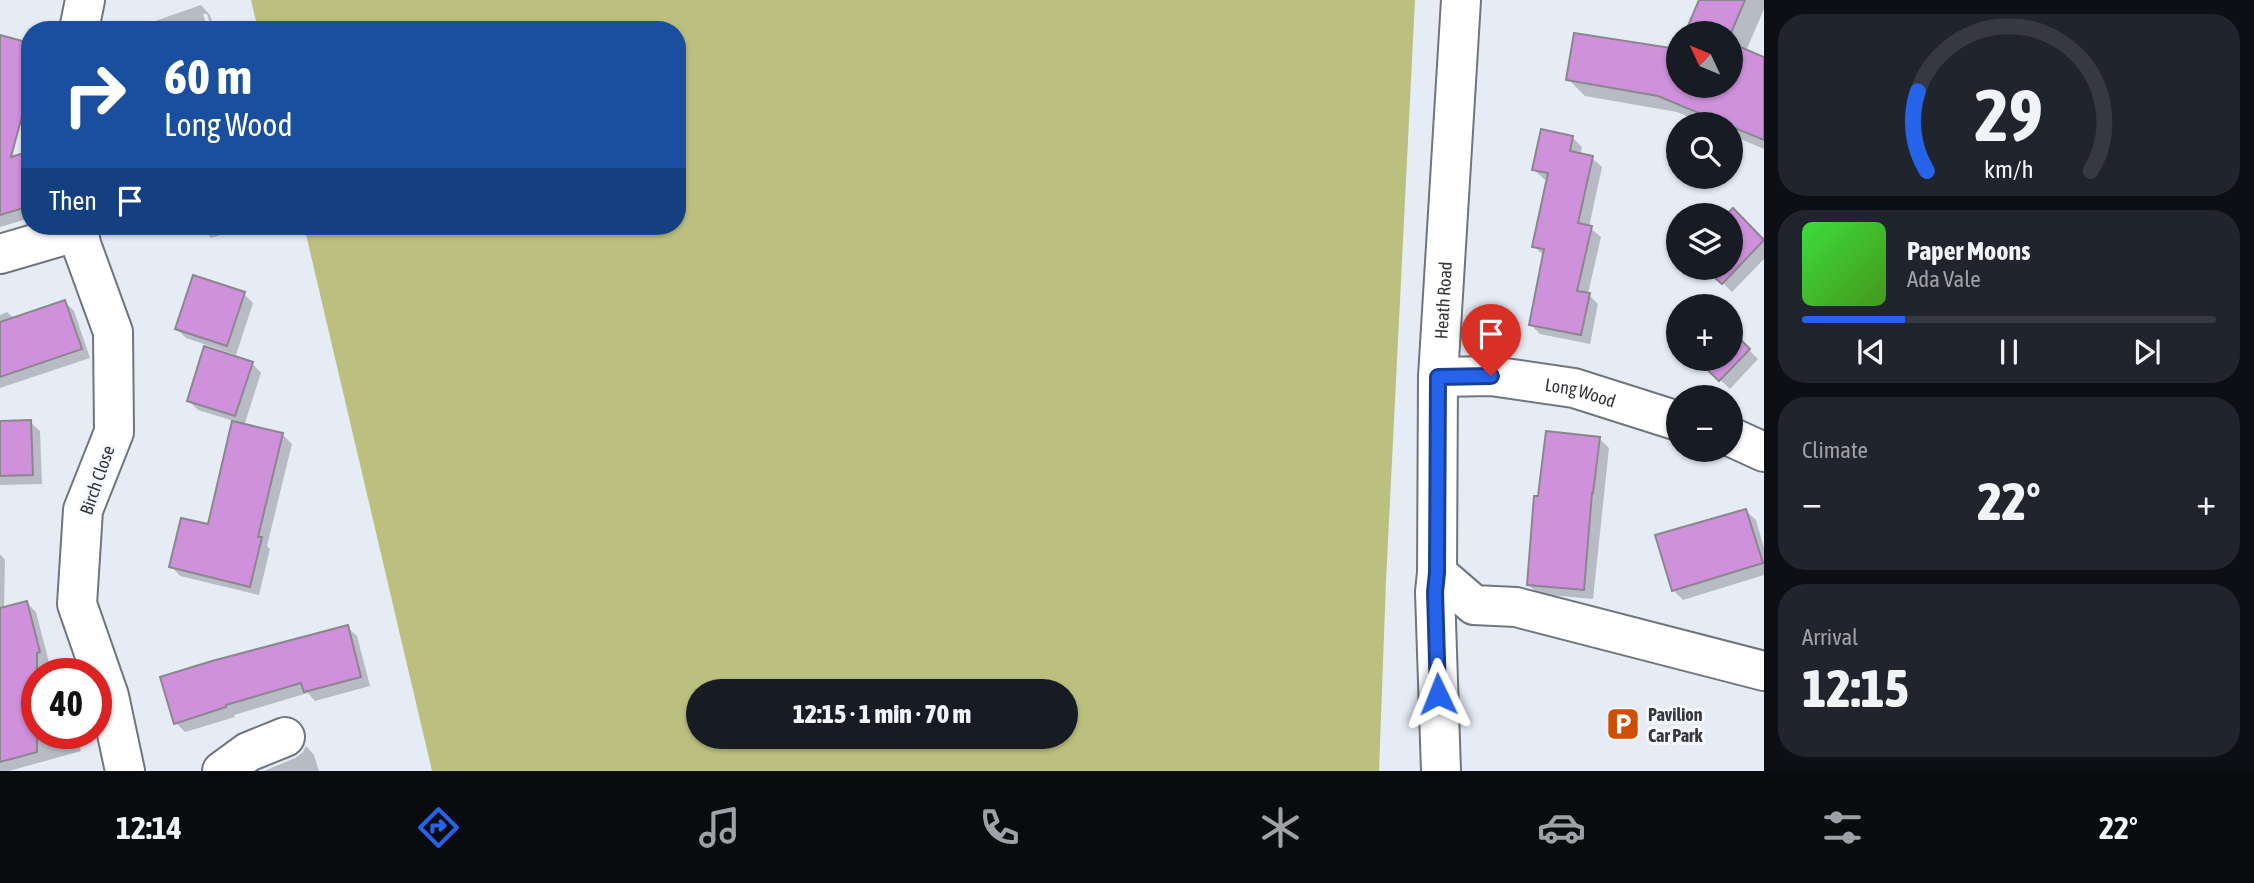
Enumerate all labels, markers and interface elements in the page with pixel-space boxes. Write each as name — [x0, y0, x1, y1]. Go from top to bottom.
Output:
north arrow — [1666, 21, 1743, 98]
map controls — [1666, 21, 1743, 462]
text: 60 m — [164, 48, 252, 104]
icon: right — [49, 49, 140, 140]
text: 29 — [1975, 73, 2043, 156]
text: Long Wood — [164, 106, 293, 143]
button: search — [1666, 112, 1743, 189]
text: km/h — [1984, 155, 2034, 183]
icon: arrive — [111, 182, 149, 220]
text: Then — [49, 186, 97, 216]
button: layers — [1666, 203, 1743, 280]
text: Paper Moons — [1907, 236, 2030, 266]
street label: Heath Road — [1430, 261, 1456, 340]
text: Ada Vale — [1907, 266, 1981, 292]
button: + — [1666, 294, 1743, 371]
pin — [1461, 304, 1521, 376]
icon: arrive — [1472, 315, 1510, 353]
icon: previous — [1852, 333, 1890, 371]
icon: pause — [1990, 333, 2028, 371]
icon: next — [2128, 333, 2166, 371]
street label: Long Wood — [1544, 373, 1618, 411]
button: − — [1666, 385, 1743, 462]
text: Climate — [1802, 437, 1868, 463]
street label: Birch Close — [75, 443, 119, 517]
text: 22° — [1977, 471, 2041, 531]
text: − — [1802, 480, 1822, 523]
text: + — [2196, 480, 2216, 523]
text: Arrival — [1802, 624, 1858, 650]
position arrow — [1401, 657, 1475, 731]
speed limit sign: 40 — [21, 658, 112, 749]
text: 12:15 — [1802, 658, 1909, 718]
text: 12:15 · 1 min · 70 m — [793, 699, 971, 729]
place label: Pavilion Car Park — [1648, 704, 1703, 746]
parking icon: Pavilion Car Park — [1604, 705, 1642, 743]
icon: directions — [414, 803, 463, 852]
icon: music — [695, 803, 744, 852]
icon: phone — [975, 803, 1024, 852]
icon: climate — [1256, 803, 1305, 852]
icon: car — [1537, 803, 1586, 852]
icon: filters — [1818, 803, 1867, 852]
text: 12:14 — [116, 809, 182, 846]
text: 22° — [2099, 809, 2138, 846]

